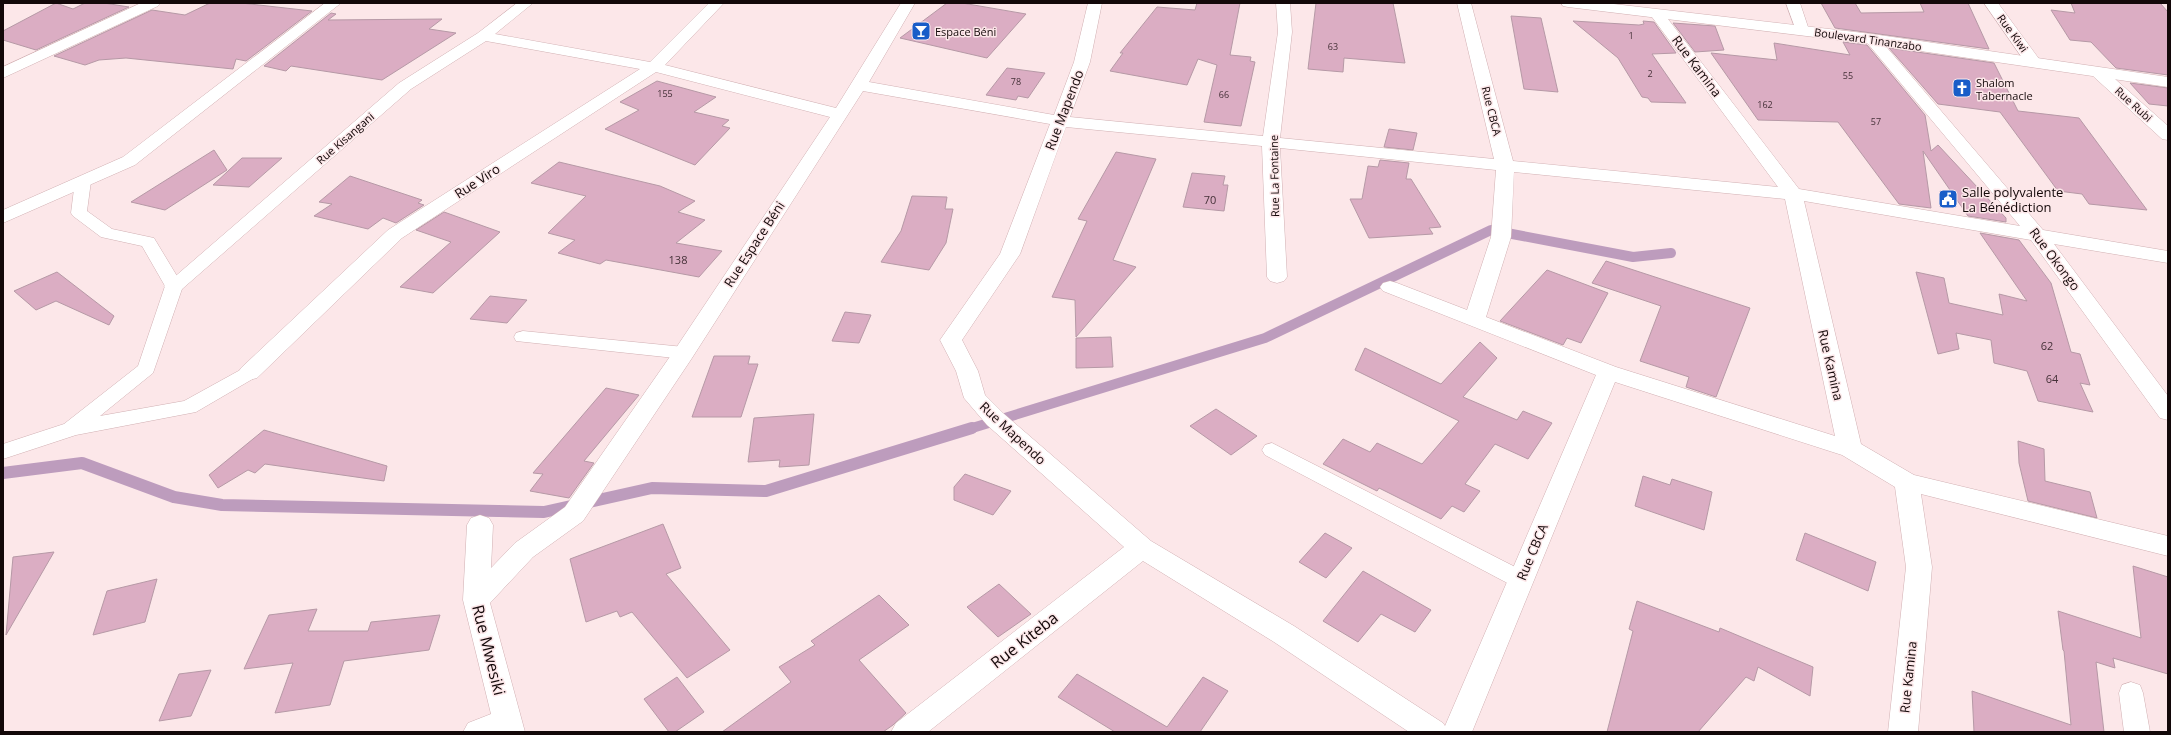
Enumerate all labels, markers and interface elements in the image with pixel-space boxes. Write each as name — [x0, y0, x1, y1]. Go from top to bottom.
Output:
street label: Rue Kiwi — [1994, 11, 2032, 55]
bar icon: Espace Béni — [910, 20, 932, 42]
place label: Espace Béni — [935, 24, 996, 39]
street label: Boulevard Tinanzabo — [1813, 24, 1923, 54]
house number: 1 — [1628, 29, 1634, 42]
street label: Rue Kamina — [1668, 32, 1726, 100]
house number: 63 — [1328, 40, 1338, 53]
street label: Rue Mapendo — [1040, 67, 1088, 153]
house number: 2 — [1647, 67, 1653, 80]
house number: 55 — [1843, 69, 1853, 82]
house number: 78 — [1011, 75, 1021, 88]
place label: Shalom Tabernacle — [1976, 75, 2033, 103]
church icon: Shalom Tabernacle — [1951, 77, 1973, 99]
street label: Rue Rubi — [2112, 83, 2156, 125]
street label: Rue CBCA — [1479, 85, 1505, 137]
house number: 155 — [657, 87, 673, 100]
house number: 66 — [1219, 88, 1229, 101]
house number: 162 — [1757, 98, 1773, 111]
street label: Rue Kisangani — [313, 109, 377, 167]
house number: 57 — [1871, 115, 1881, 128]
street label: Rue La Fontaine — [1266, 135, 1282, 217]
street label: Rue Viro — [451, 160, 503, 202]
place label: Salle polyvalente La Bénédiction — [1962, 183, 2063, 216]
public building icon: Salle polyvalente La Bénédiction — [1937, 188, 1959, 210]
house number: 70 — [1204, 192, 1216, 207]
street label: Rue Espace Béni — [719, 198, 789, 290]
street label: Rue Okongo — [2025, 224, 2085, 294]
house number: 138 — [669, 252, 687, 267]
street label: Rue Kamina — [1814, 328, 1848, 402]
house number: 62 — [2041, 338, 2053, 353]
house number: 64 — [2046, 371, 2059, 386]
street label: Rue Mapendo — [976, 398, 1050, 469]
street label: Rue CBCA — [1512, 520, 1552, 583]
street label: Rue Mwesiki — [467, 602, 511, 698]
street label: Rue Kiteba — [986, 607, 1062, 673]
street label: Rue Kamina — [1895, 640, 1921, 714]

